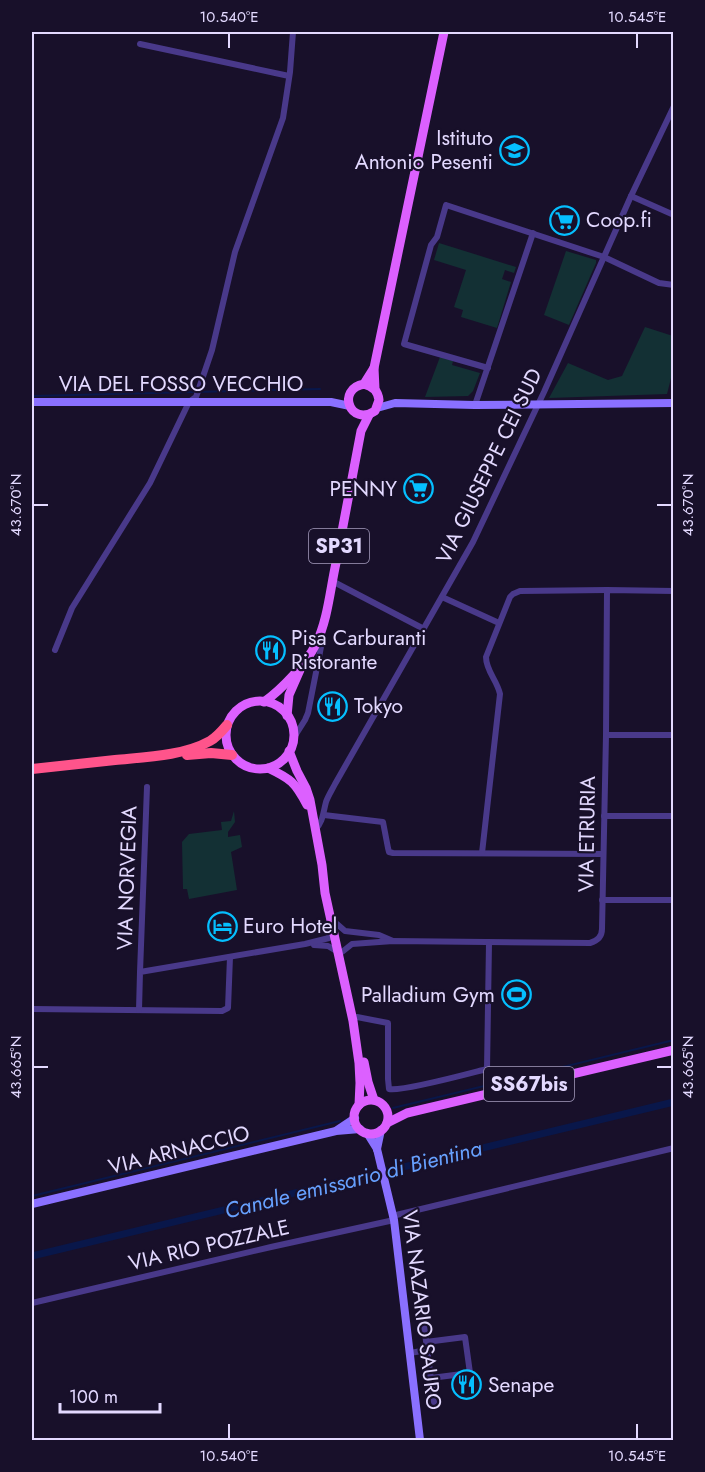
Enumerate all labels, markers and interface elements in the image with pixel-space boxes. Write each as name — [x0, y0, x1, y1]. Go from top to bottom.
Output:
text: 10.540°E — [200, 6, 258, 28]
text: 10.545°E — [608, 6, 666, 28]
place label: Istituto Antonio Pesenti — [355, 123, 493, 177]
school or university icon: Istituto Antonio Pesenti — [498, 134, 530, 166]
supermarket icon: Coop.fi — [549, 204, 581, 236]
place label: Coop.fi — [586, 205, 652, 235]
street label: VIA GIUSEPPE CEI SUD — [429, 363, 549, 569]
street label: VIA DEL FOSSO VECCHIO — [59, 369, 303, 399]
supermarket icon: PENNY — [402, 473, 434, 505]
text: 43.670°N — [5, 474, 27, 536]
place label: PENNY — [330, 474, 397, 504]
text: 43.670°N — [677, 474, 699, 536]
road number: SP31 — [309, 529, 369, 563]
place label: Pisa Carburanti Ristorante — [291, 623, 426, 677]
restaurant icon: Pisa Carburanti Ristorante — [254, 634, 286, 666]
restaurant icon: Tokyo — [317, 690, 349, 722]
place label: Tokyo — [354, 691, 403, 721]
street label: VIA ETRURIA — [571, 776, 603, 892]
street label: VIA NORVEGIA — [109, 805, 145, 951]
hotel icon: Euro Hotel — [206, 910, 238, 942]
place label: Euro Hotel — [243, 911, 337, 941]
sports icon: Palladium Gym — [500, 979, 532, 1011]
place label: Palladium Gym — [361, 980, 495, 1010]
text: 43.665°N — [5, 1036, 27, 1098]
text: 43.665°N — [677, 1036, 699, 1098]
road number: SS67bis — [484, 1067, 574, 1101]
street label: VIA ARNACCIO — [105, 1118, 253, 1182]
water label: Canale emissario di Bientina — [221, 1131, 485, 1227]
street label: VIA NAZARIO SAURO — [395, 1208, 449, 1412]
street label: VIA RIO POZZALE — [126, 1212, 292, 1278]
restaurant icon: Senape — [451, 1369, 483, 1401]
place label: Senape — [488, 1370, 554, 1400]
scale bar — [60, 1376, 160, 1414]
text: 100 m — [69, 1384, 118, 1410]
text: 10.540°E — [200, 1445, 258, 1467]
text: 10.545°E — [608, 1445, 666, 1467]

